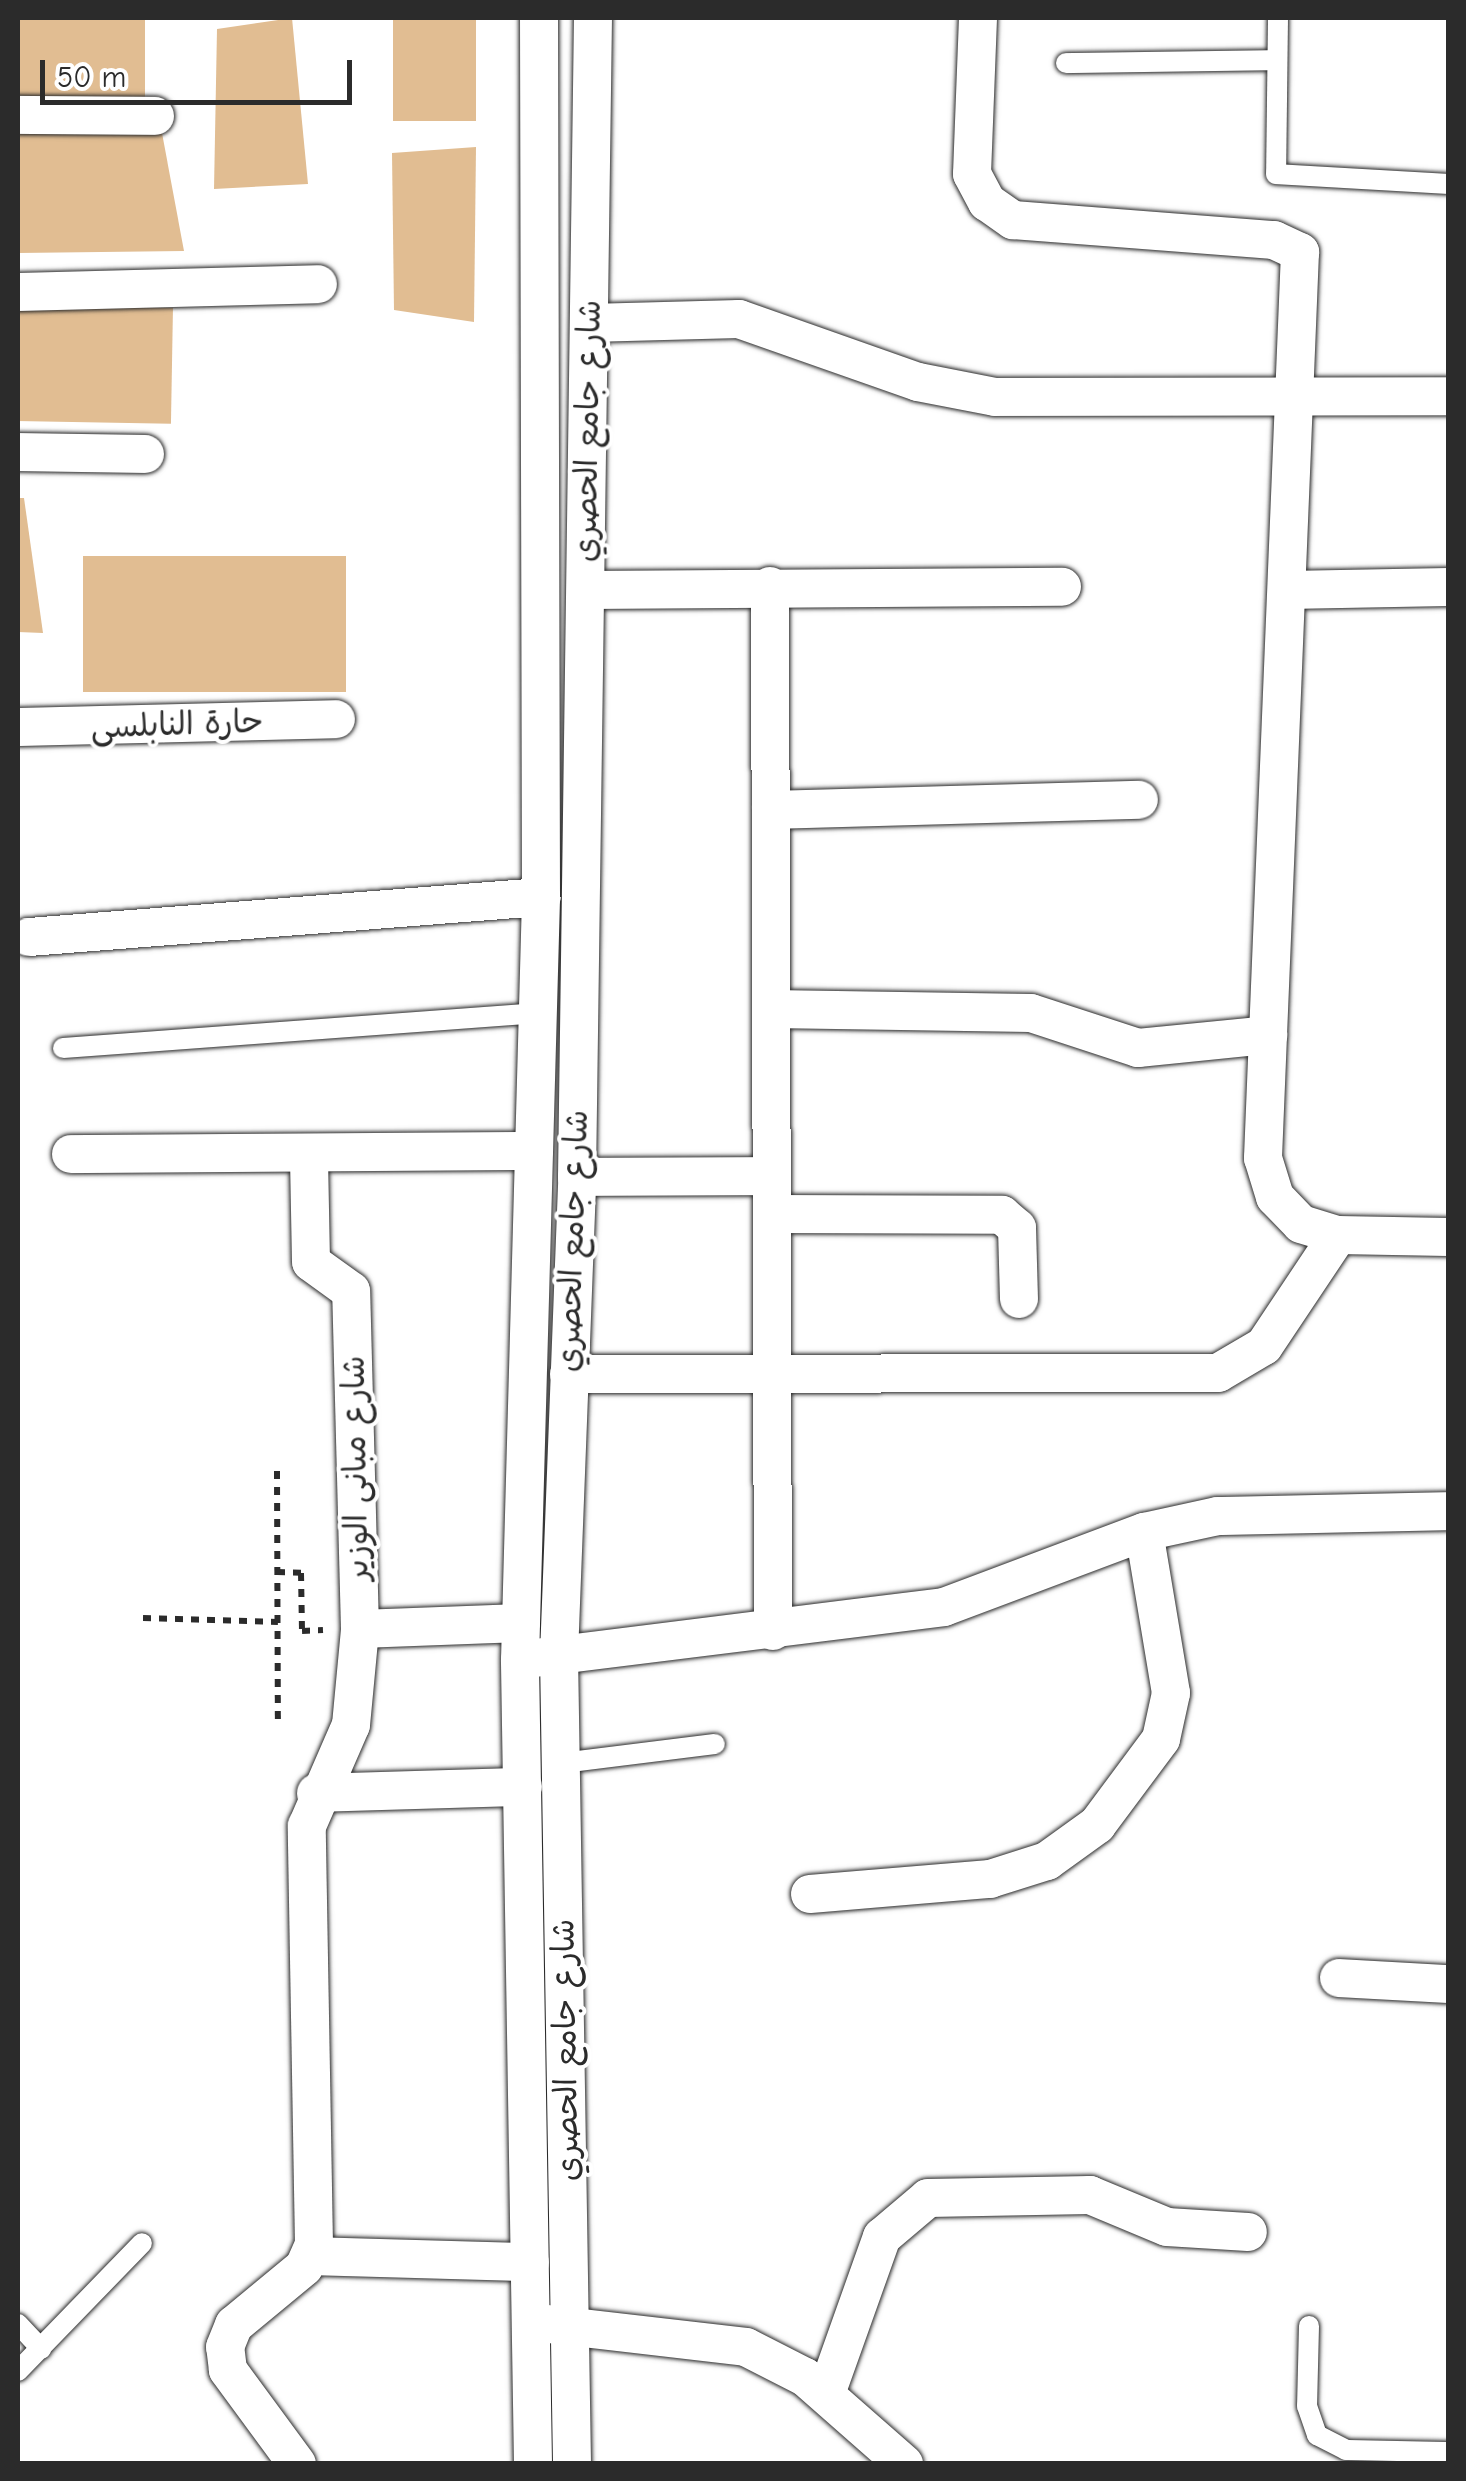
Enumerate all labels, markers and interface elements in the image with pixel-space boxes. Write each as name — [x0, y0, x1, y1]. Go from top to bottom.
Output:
scale bar — [45, 40, 358, 102]
text: 50 m — [57, 60, 126, 95]
street label: شارع جامع الحصري — [567, 300, 609, 562]
street label: حارة النابلسى — [90, 703, 264, 747]
street label: شارع جامع الحصري — [549, 1109, 597, 1373]
street label: شارع مبانى الوزير — [335, 1355, 377, 1581]
street label: شارع جامع الحصري — [545, 1919, 587, 2181]

